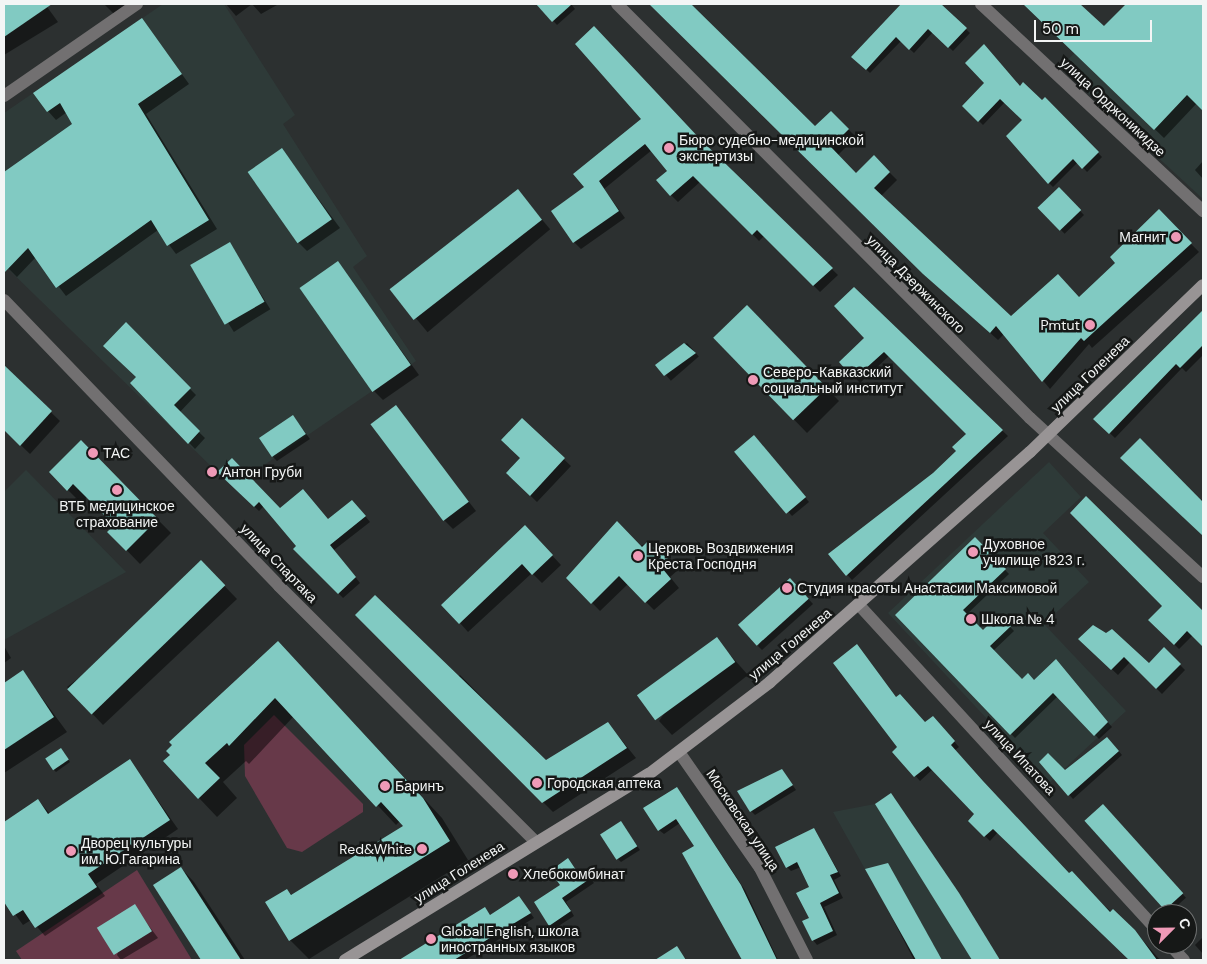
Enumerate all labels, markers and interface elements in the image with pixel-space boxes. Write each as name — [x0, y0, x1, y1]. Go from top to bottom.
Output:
scale bar — [1037, 10, 1154, 42]
text: 50 m — [1042, 19, 1079, 39]
street label: улица Орджоникидзе — [1057, 54, 1169, 160]
place label: Бюро судебно-медицинской экспертизы — [679, 132, 864, 164]
marker: Бюро судебно-медицинской экспертизы — [663, 142, 675, 154]
place label: Магнит — [1119, 229, 1166, 245]
street label: улица Дзержинского — [863, 231, 969, 337]
marker: Магнит — [1170, 231, 1182, 243]
place label: Pmtut — [1040, 317, 1080, 333]
marker: Pmtut — [1084, 319, 1096, 331]
street label: улица Голенева — [1047, 332, 1133, 416]
place label: Северо-Кавказский социальный институт — [763, 364, 903, 397]
marker: Северо-Кавказский социальный институт — [747, 374, 759, 386]
place label: ТАС — [103, 445, 130, 461]
marker: ТАС — [87, 447, 99, 459]
place label: Антон Груби — [222, 464, 302, 480]
marker: Антон Груби — [206, 466, 218, 478]
marker: ВТБ медицинское страхование — [111, 484, 123, 496]
place label: ВТБ медицинское страхование — [59, 498, 175, 530]
street label: улица Спартака — [237, 520, 321, 606]
place label: Духовное училище 1823 г. — [983, 536, 1085, 568]
place label: Церковь Воздвижения Креста Господня — [648, 540, 793, 572]
marker: Духовное училище 1823 г. — [967, 546, 979, 558]
marker: Церковь Воздвижения Креста Господня — [632, 550, 644, 562]
place label: Студия красоты Анастасии Максимовой — [797, 580, 1057, 596]
marker: Студия красоты Анастасии Максимовой — [781, 582, 793, 594]
street label: улица Голенева — [745, 605, 835, 683]
place label: Школа № 4 — [981, 611, 1055, 627]
marker: Школа № 4 — [965, 613, 977, 625]
street label: улица Ипатова — [981, 716, 1059, 798]
street label: Московская улица — [703, 766, 783, 874]
place label: Городская аптека — [547, 775, 661, 791]
marker: Городская аптека — [531, 777, 543, 789]
place label: Баринъ — [395, 778, 444, 794]
marker: Баринъ — [379, 780, 391, 792]
place label: Дворец культуры им. Ю.Гагарина — [81, 835, 191, 868]
street label: улица Голенева — [411, 838, 507, 906]
place label: Red&White — [339, 841, 412, 857]
marker: Red&White — [416, 843, 428, 855]
marker: Дворец культуры им. Ю.Гагарина — [65, 845, 77, 857]
place label: Хлебокомбинат — [523, 866, 625, 882]
marker: Хлебокомбинат — [507, 868, 519, 880]
north arrow — [1147, 904, 1197, 954]
text: С — [1175, 915, 1195, 932]
place label: Global English, школа иностранных языков — [441, 923, 579, 956]
marker: Global English, школа иностранных языков — [425, 933, 437, 945]

